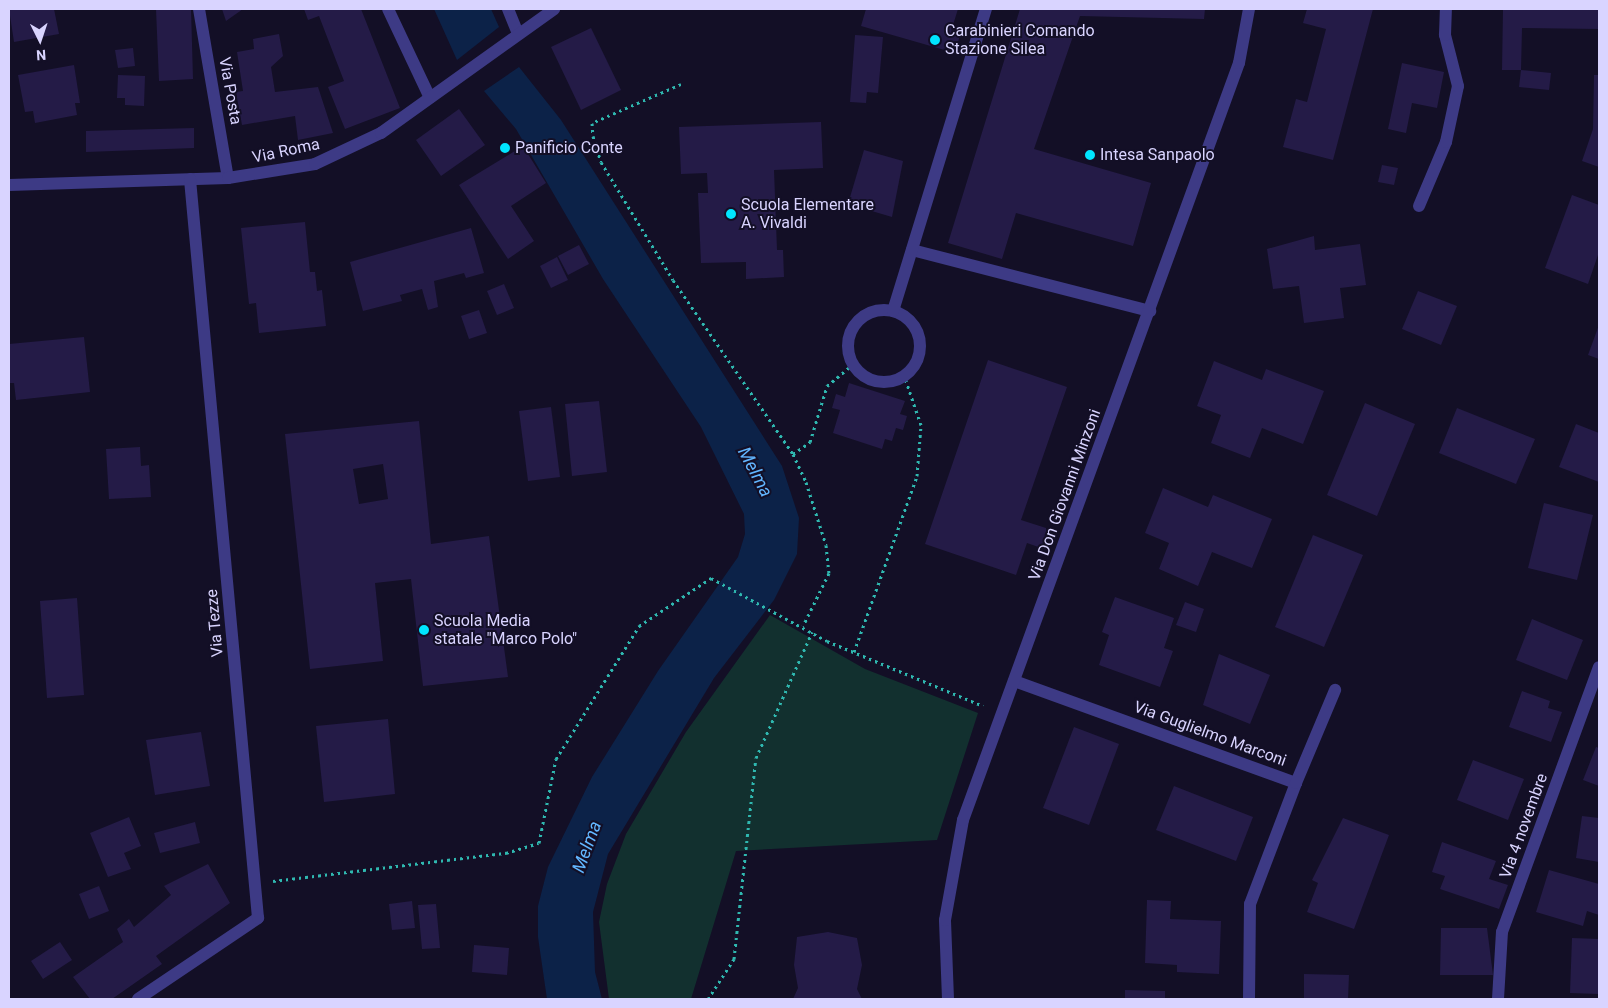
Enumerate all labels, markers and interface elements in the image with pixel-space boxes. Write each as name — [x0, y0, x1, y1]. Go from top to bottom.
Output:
north arrow — [15, 15, 65, 65]
place label: Carabinieri Comando Stazione Silea — [945, 21, 1095, 59]
marker: Carabinieri Comando Stazione Silea — [929, 34, 941, 46]
text: N — [36, 47, 47, 63]
street label: Via Posta — [215, 56, 245, 126]
street label: Via Roma — [251, 134, 321, 168]
place label: Panificio Conte — [515, 138, 623, 158]
marker: Panificio Conte — [499, 142, 511, 154]
place label: Intesa Sanpaolo — [1100, 145, 1215, 165]
marker: Intesa Sanpaolo — [1084, 149, 1096, 161]
place label: Scuola Elementare A. Vivaldi — [741, 195, 874, 233]
marker: Scuola Elementare A. Vivaldi — [725, 208, 737, 220]
street label: Via Don Giovanni Minzoni — [1025, 407, 1105, 583]
water label: Melma — [733, 443, 777, 501]
street label: Via Tezze — [202, 588, 228, 658]
place label: Scuola Media statale "Marco Polo" — [434, 611, 577, 649]
marker: Scuola Media statale "Marco Polo" — [418, 624, 430, 636]
street label: Via Guglielmo Marconi — [1131, 697, 1289, 771]
street label: Via 4 novembre — [1496, 771, 1552, 881]
water label: Melma — [568, 818, 606, 876]

